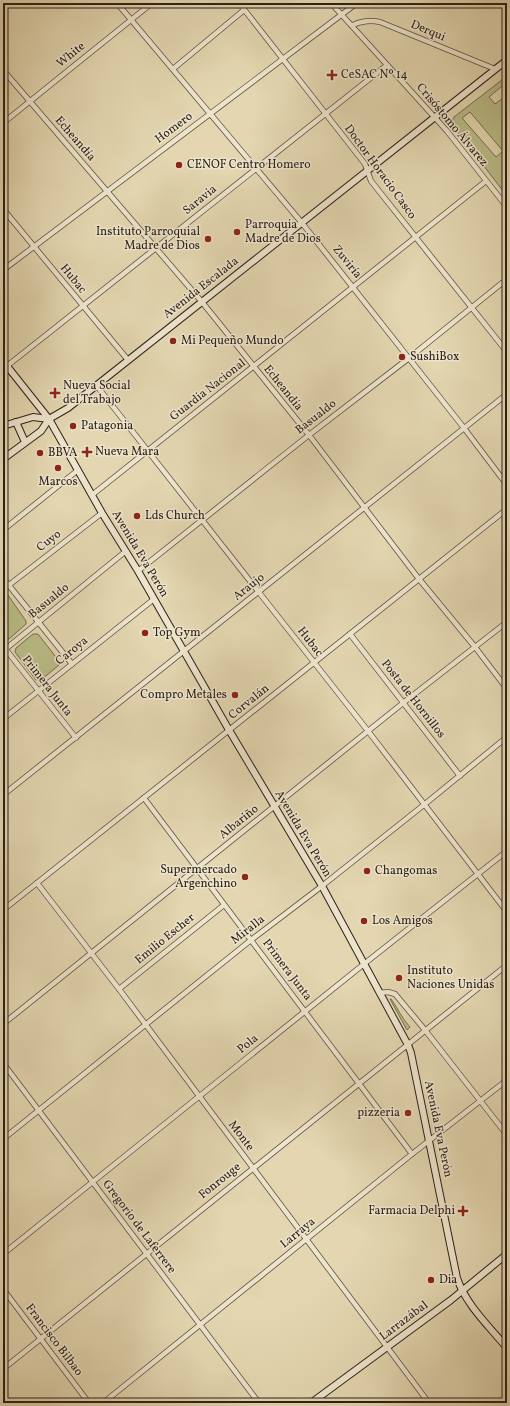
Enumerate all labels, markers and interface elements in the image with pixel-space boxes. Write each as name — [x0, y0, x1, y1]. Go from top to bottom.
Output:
street label: Derqui — [408, 17, 448, 46]
street label: White — [53, 38, 89, 71]
place label: CeSAC Nº 14 — [341, 67, 408, 83]
marker: CeSAC Nº 14 — [326, 69, 338, 81]
street label: Crisóstomo Álvarez — [412, 79, 492, 170]
street label: Homero — [152, 109, 196, 147]
street label: Echeandía — [51, 113, 99, 165]
street label: Doctor Horacio Casco — [340, 121, 420, 223]
place label: CENOF Centro Homero — [187, 157, 311, 173]
marker: CENOF Centro Homero — [174, 160, 184, 170]
street label: Saravia — [180, 181, 220, 219]
place label: Parroquia Madre de Dios — [245, 217, 321, 247]
place label: Instituto Parroquial Madre de Dios — [96, 224, 200, 254]
marker: Parroquia Madre de Dios — [232, 227, 242, 237]
marker: Instituto Parroquial Madre de Dios — [203, 234, 213, 244]
street label: Zuviría — [329, 242, 365, 282]
street label: Avenida Escalada — [160, 254, 242, 322]
street label: Hubac — [56, 261, 90, 297]
place label: Mi Pequeño Mundo — [181, 333, 284, 349]
marker: Mi Pequeño Mundo — [168, 336, 178, 346]
place label: SushiBox — [410, 349, 459, 365]
marker: SushiBox — [397, 352, 407, 362]
street label: Guardia Nacional — [167, 355, 250, 425]
street label: Echeandía — [260, 362, 306, 414]
place label: Nueva Social del Trabajo — [63, 378, 131, 408]
marker: Nueva Social del Trabajo — [50, 388, 60, 398]
street label: Basualdo — [292, 396, 340, 438]
place label: Patagonia — [81, 418, 133, 434]
marker: Patagonia — [68, 421, 78, 431]
place label: Nueva Mara — [95, 444, 159, 460]
place label: BBVA — [48, 445, 78, 461]
marker: Nueva Mara — [82, 447, 92, 457]
marker: BBVA — [35, 448, 45, 458]
marker: Marcos — [53, 463, 63, 473]
place label: Marcos — [38, 474, 78, 490]
street label: Avenida Eva Perón — [108, 508, 172, 600]
place label: Lds Church — [145, 508, 205, 524]
marker: Lds Church — [132, 511, 142, 521]
street label: Cuyo — [33, 526, 65, 556]
street label: Araujo — [230, 570, 268, 604]
street label: Basualdo — [25, 580, 73, 622]
street label: Hubac — [293, 624, 327, 660]
place label: Top Gym — [153, 625, 201, 641]
marker: Top Gym — [140, 628, 150, 638]
street label: Caroya — [52, 633, 92, 669]
street label: Primera Junta — [18, 652, 76, 720]
street label: Posta de Hornillos — [377, 656, 449, 742]
street label: Corvalán — [225, 681, 273, 723]
place label: Compro Metales — [140, 687, 227, 703]
marker: Compro Metales — [230, 690, 240, 700]
street label: Avenida Eva Perón — [271, 788, 335, 880]
street label: Albariño — [216, 801, 262, 843]
place label: Supermercado Argenchino — [160, 862, 237, 892]
place label: Changomas — [375, 863, 437, 879]
marker: Changomas — [362, 866, 372, 876]
marker: Supermercado Argenchino — [240, 872, 250, 882]
street label: Emilio Escher — [132, 910, 198, 968]
street label: Miralla — [228, 912, 268, 948]
place label: Los Amigos — [372, 913, 433, 929]
marker: Los Amigos — [359, 916, 369, 926]
street label: Primera Junta — [259, 936, 315, 1004]
place label: Instituto Naciones Unidas — [407, 963, 494, 993]
marker: Instituto Naciones Unidas — [394, 973, 404, 983]
street label: Pola — [234, 1031, 262, 1057]
street label: Avenida Eva Perón — [420, 1079, 456, 1179]
place label: pizzeria — [357, 1105, 400, 1121]
marker: pizzeria — [403, 1108, 413, 1118]
street label: Monte — [224, 1118, 258, 1155]
street label: Fonrouge — [196, 1159, 245, 1203]
street label: Gregorio de Laferrere — [99, 1177, 180, 1277]
place label: Farmacia Delphi — [368, 1203, 455, 1219]
marker: Farmacia Delphi — [458, 1206, 468, 1216]
street label: Larraya — [277, 1214, 319, 1252]
place label: Dia — [439, 1272, 457, 1288]
marker: Dia — [426, 1275, 436, 1285]
street label: Larrazábal — [376, 1297, 432, 1344]
street label: Francisco Bilbao — [22, 1301, 86, 1379]

